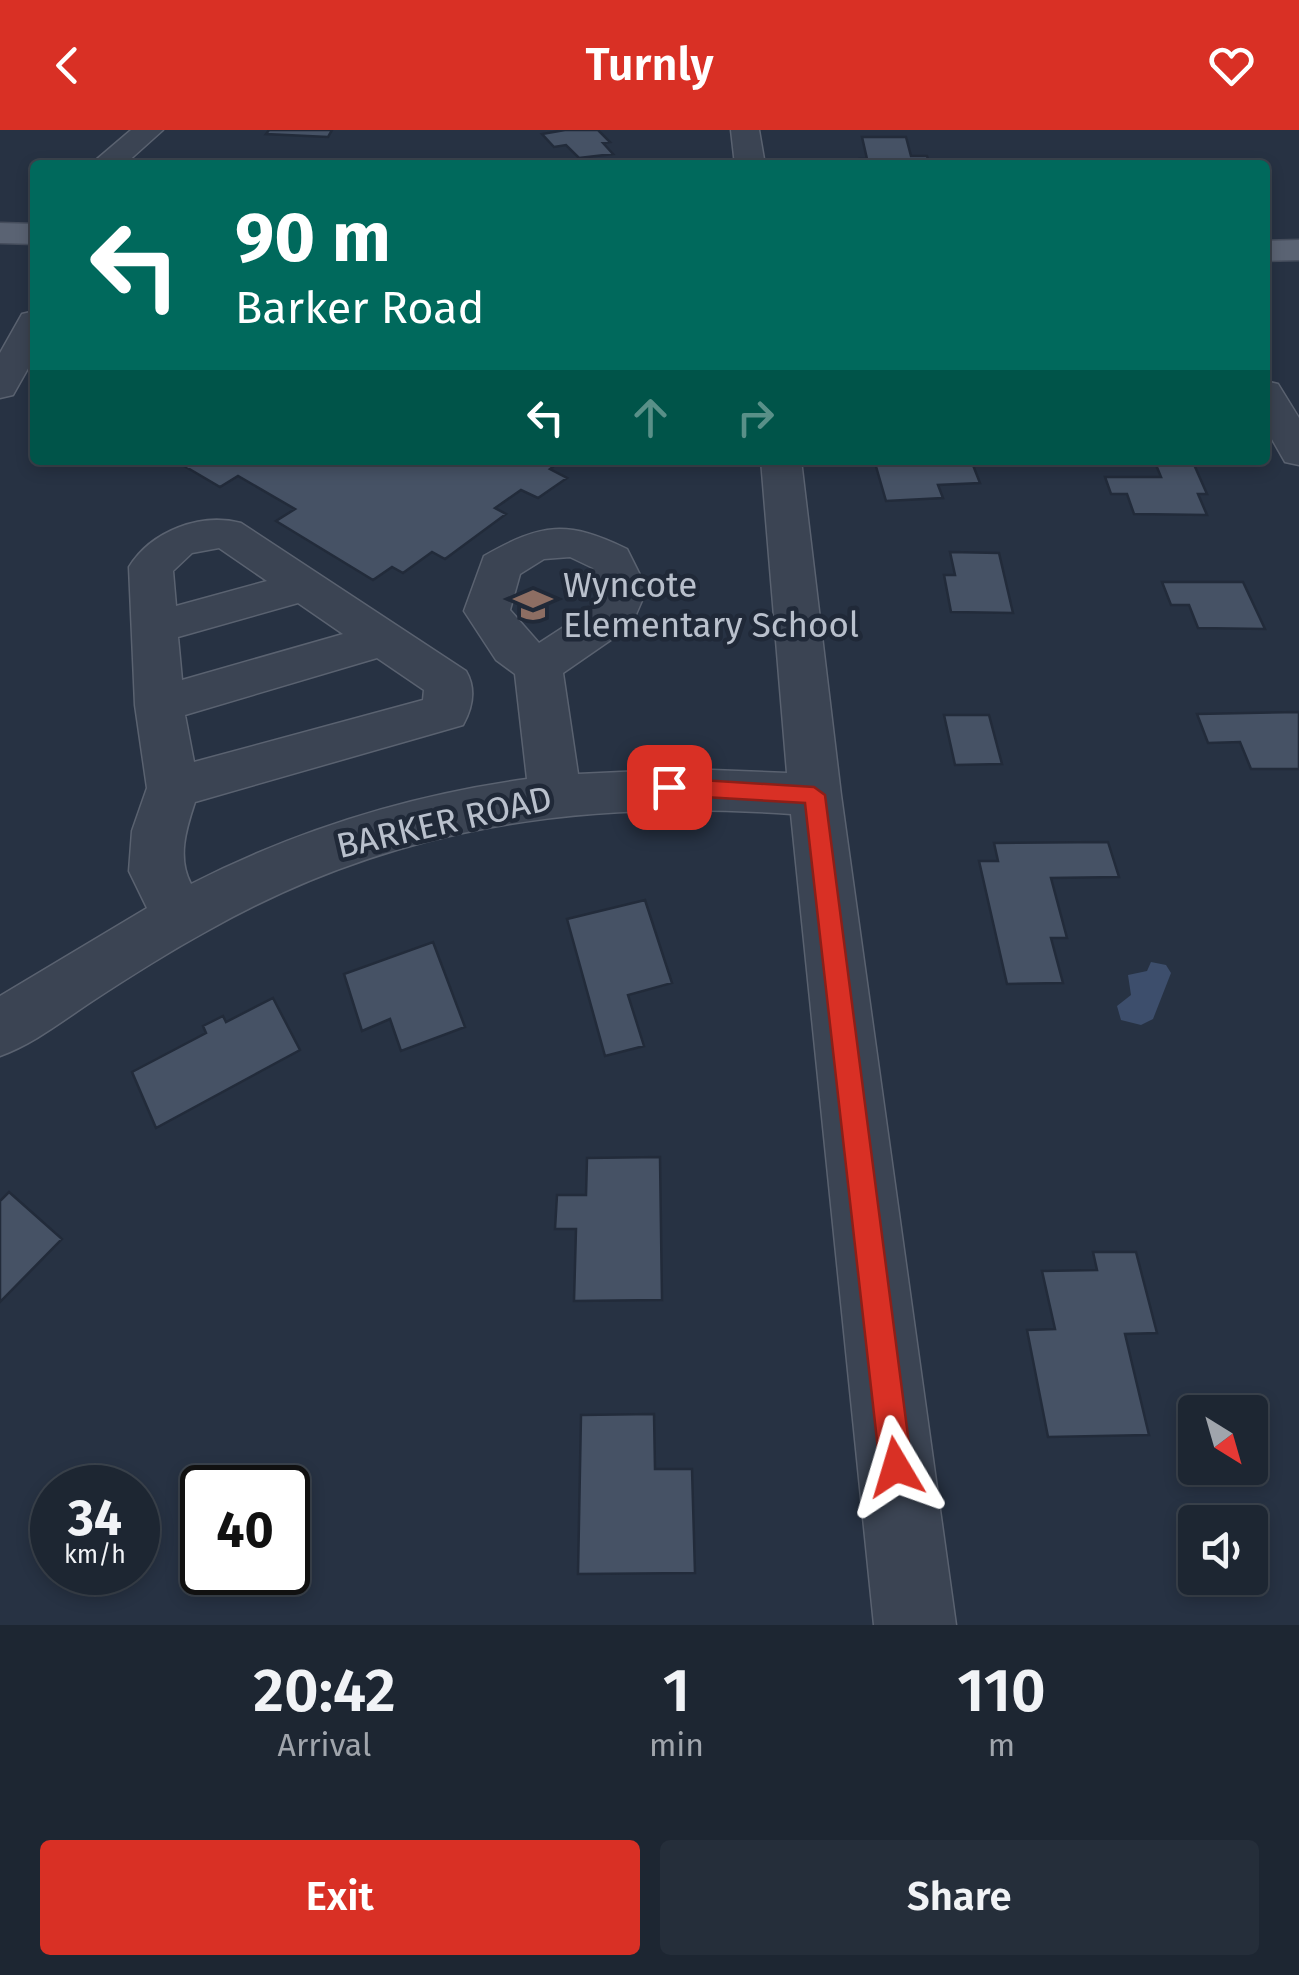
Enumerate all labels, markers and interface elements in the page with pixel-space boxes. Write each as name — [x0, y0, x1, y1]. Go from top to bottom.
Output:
icon: back — [40, 38, 95, 93]
text: Turnly — [586, 38, 713, 92]
icon: heart — [1204, 38, 1259, 93]
text: 90 m — [235, 196, 391, 280]
icon: left — [70, 200, 200, 330]
text: Barker Road — [235, 281, 484, 335]
icon: left — [518, 390, 573, 445]
icon: ahead — [623, 390, 678, 445]
icon: right — [728, 390, 783, 445]
place label: Wyncote Elementary School — [563, 564, 859, 646]
school or university icon: Wyncote Elementary School — [512, 584, 554, 626]
pin — [627, 745, 712, 830]
icon: arrive — [642, 760, 697, 815]
street label: BARKER ROAD — [332, 777, 556, 867]
north arrow — [1178, 1395, 1268, 1485]
map controls — [1178, 1395, 1268, 1595]
position arrow — [844, 1415, 948, 1519]
speed limit sign: 40 — [180, 1465, 310, 1595]
text: 34 — [68, 1488, 122, 1548]
button: sound — [1178, 1505, 1268, 1595]
text: km/h — [64, 1540, 126, 1570]
text: 20:42 — [253, 1655, 396, 1727]
text: 1 — [663, 1655, 690, 1727]
text: 110 — [957, 1655, 1046, 1727]
text: Arrival — [278, 1726, 371, 1764]
text: min — [649, 1726, 704, 1764]
text: m — [988, 1726, 1015, 1764]
button: Exit — [40, 1840, 640, 1955]
button: Share — [660, 1840, 1259, 1955]

